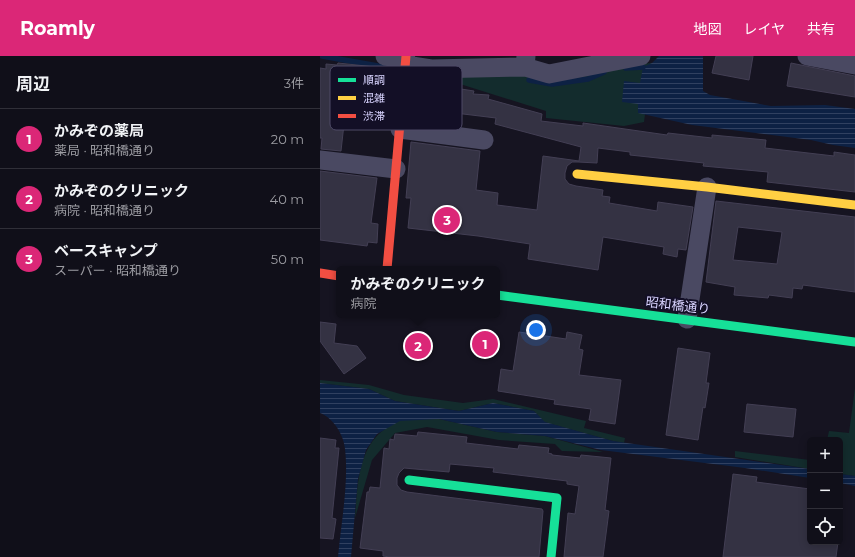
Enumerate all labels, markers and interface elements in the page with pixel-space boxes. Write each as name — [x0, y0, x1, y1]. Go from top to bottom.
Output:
text: Roamly — [20, 17, 95, 40]
text: 地図 — [693, 20, 721, 38]
text: レイヤ — [743, 20, 785, 38]
text: 共有 — [807, 20, 835, 38]
legend — [330, 66, 462, 130]
text: 順調 — [363, 73, 385, 87]
text: 周辺 — [16, 74, 50, 94]
text: 3件 — [284, 75, 304, 91]
text: 混雑 — [363, 91, 385, 105]
text: 渋滞 — [363, 109, 385, 123]
text: かみぞの薬局 — [54, 121, 144, 140]
text: 1 — [26, 131, 32, 147]
text: 20 m — [271, 131, 304, 147]
text: 薬局 · 昭和橋通り — [54, 142, 155, 158]
text: かみぞのクリニック — [54, 181, 189, 200]
text: 2 — [25, 191, 33, 207]
text: 40 m — [270, 191, 304, 207]
text: 病院 · 昭和橋通り — [54, 202, 155, 218]
pin: 3 — [434, 205, 460, 235]
text: ベースキャンプ — [54, 241, 158, 260]
text: 3 — [25, 251, 33, 267]
text: 50 m — [271, 251, 304, 267]
text: スーパー · 昭和橋通り — [54, 262, 181, 278]
popup — [336, 266, 500, 318]
text: かみぞのクリニック — [350, 274, 486, 293]
street label: 昭和橋通り — [645, 293, 711, 317]
text: 病院 — [350, 295, 377, 311]
your location — [526, 320, 546, 340]
pin: 1 — [472, 329, 498, 359]
pin: 2 — [405, 331, 431, 361]
map controls — [807, 437, 843, 545]
button: + — [807, 437, 843, 473]
button: − — [807, 473, 843, 509]
button: locate — [807, 509, 843, 545]

